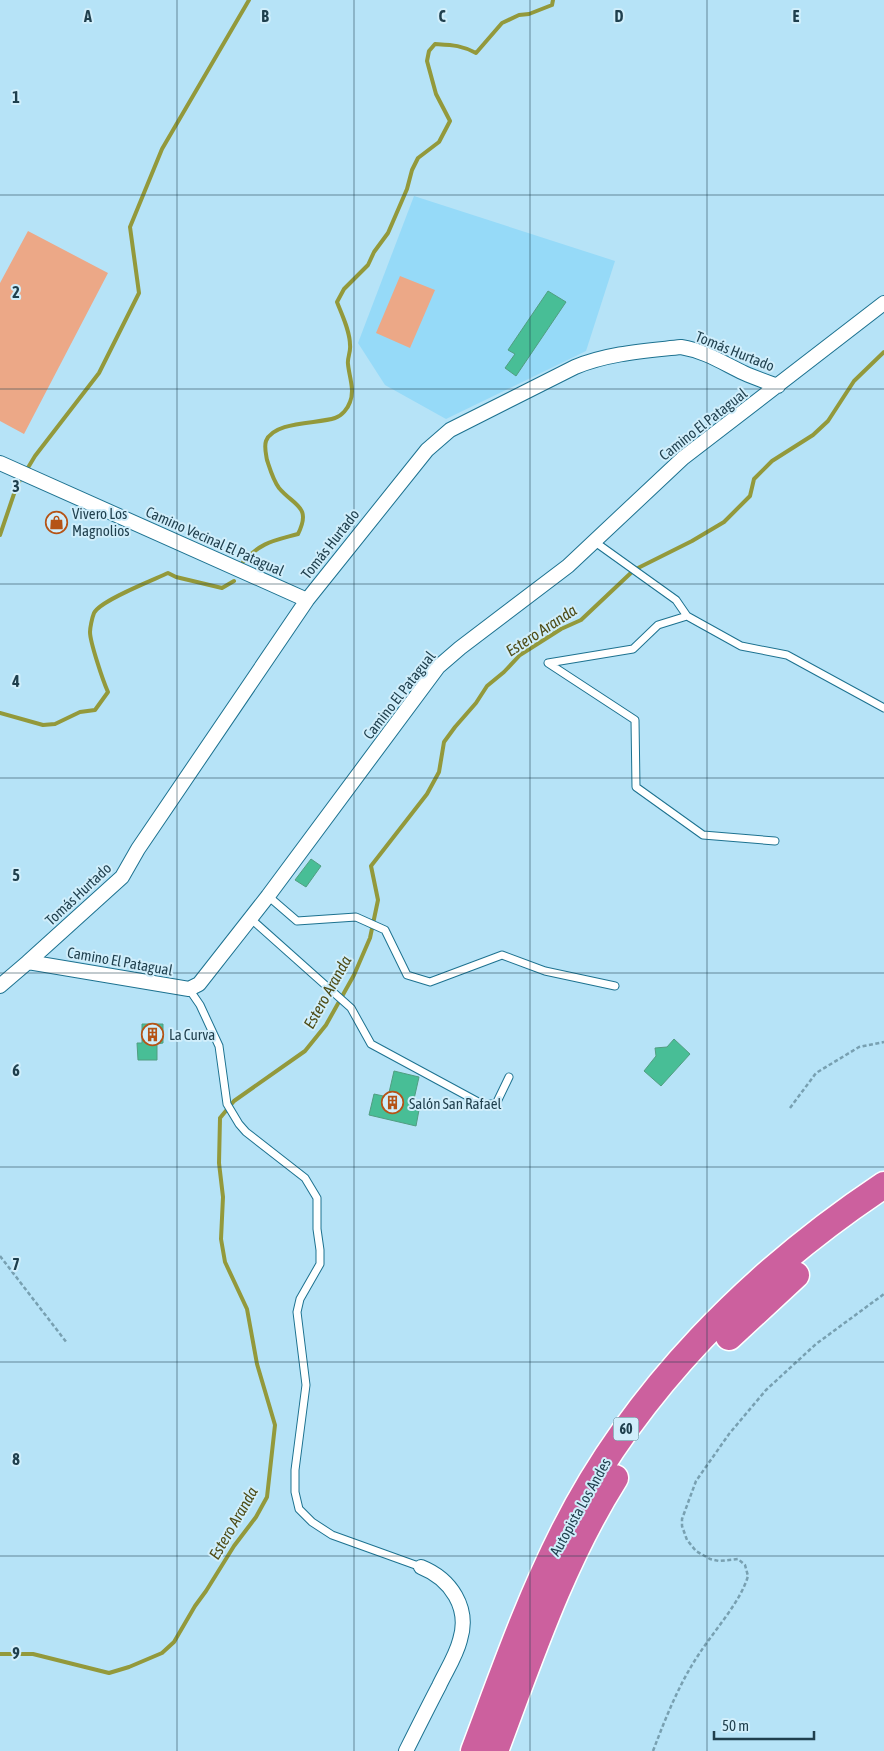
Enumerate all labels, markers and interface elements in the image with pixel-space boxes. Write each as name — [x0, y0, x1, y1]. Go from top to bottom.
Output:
text: A — [83, 7, 92, 25]
text: B — [261, 7, 269, 25]
text: C — [438, 7, 446, 25]
text: D — [615, 7, 624, 25]
text: E — [793, 7, 800, 25]
text: 1 — [12, 88, 20, 106]
text: 2 — [12, 283, 20, 301]
street label: Tomás Hurtado — [693, 327, 777, 375]
street label: Camino El Patagual — [656, 384, 750, 464]
text: 3 — [12, 477, 20, 495]
street label: Camino Vecinal El Patagual — [143, 503, 287, 579]
place label: Vivero Los Magnolios — [72, 505, 130, 539]
street label: Tomás Hurtado — [298, 506, 362, 582]
shop icon: Vivero Los Magnolios — [44, 510, 68, 534]
water label: Estero Aranda — [502, 600, 580, 659]
street label: Camino El Patagual — [359, 648, 439, 742]
text: 4 — [11, 672, 20, 690]
street label: Tomás Hurtado — [42, 859, 114, 929]
text: 5 — [12, 866, 20, 884]
street label: Camino El Patagual — [66, 943, 174, 979]
water label: Estero Aranda — [300, 952, 355, 1032]
building icon: La Curva — [141, 1022, 165, 1046]
place label: La Curva — [169, 1026, 215, 1043]
text: 6 — [12, 1061, 20, 1079]
building icon: Salón San Rafael — [381, 1091, 405, 1115]
place label: Salón San Rafael — [409, 1095, 501, 1112]
text: 7 — [12, 1255, 20, 1273]
road number: 60 — [614, 1418, 638, 1440]
text: 8 — [12, 1450, 20, 1468]
street label: Autopista Los Andes — [546, 1455, 614, 1559]
water label: Estero Aranda — [205, 1483, 261, 1562]
text: 9 — [12, 1644, 20, 1662]
scale bar — [714, 1708, 814, 1740]
text: 50 m — [722, 1717, 749, 1734]

